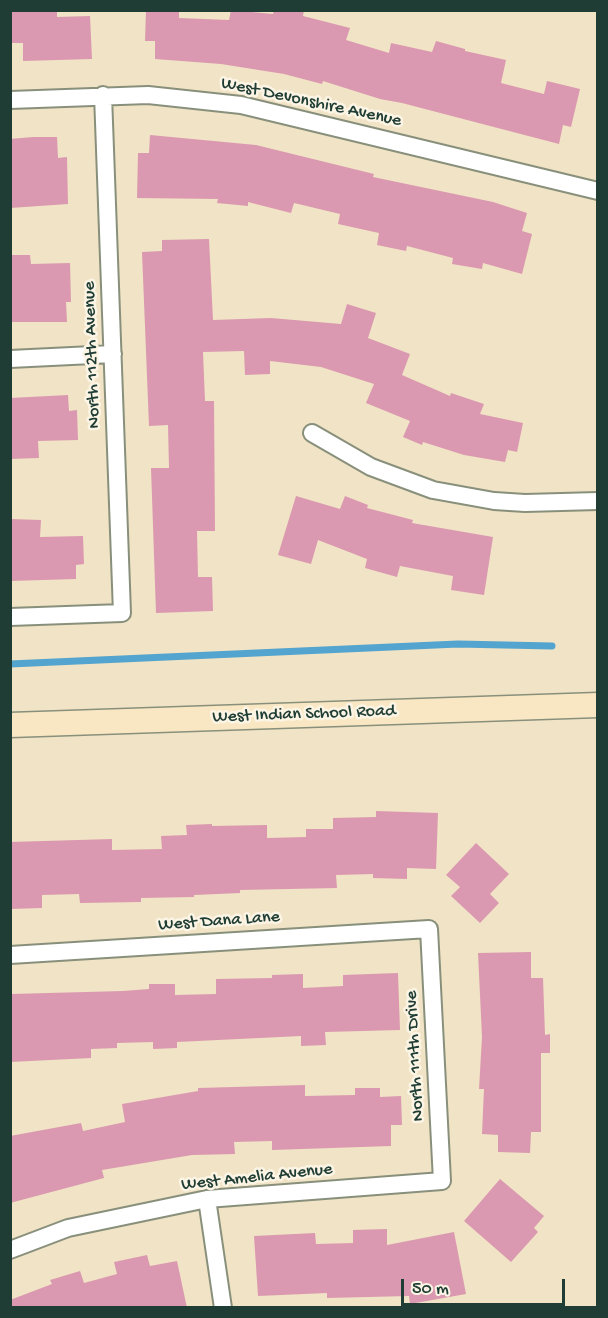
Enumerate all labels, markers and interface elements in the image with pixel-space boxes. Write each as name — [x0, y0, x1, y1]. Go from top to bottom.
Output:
street label: West Devonshire Avenue — [219, 73, 403, 133]
street label: North 112th Avenue — [80, 281, 106, 429]
street label: West Indian School Road — [212, 701, 396, 729]
street label: West Dana Lane — [157, 907, 281, 937]
street label: North 111th Drive — [402, 990, 430, 1122]
street label: West Amelia Avenue — [180, 1159, 334, 1197]
scale bar — [404, 1267, 568, 1305]
text: 50 m — [412, 1279, 449, 1300]

